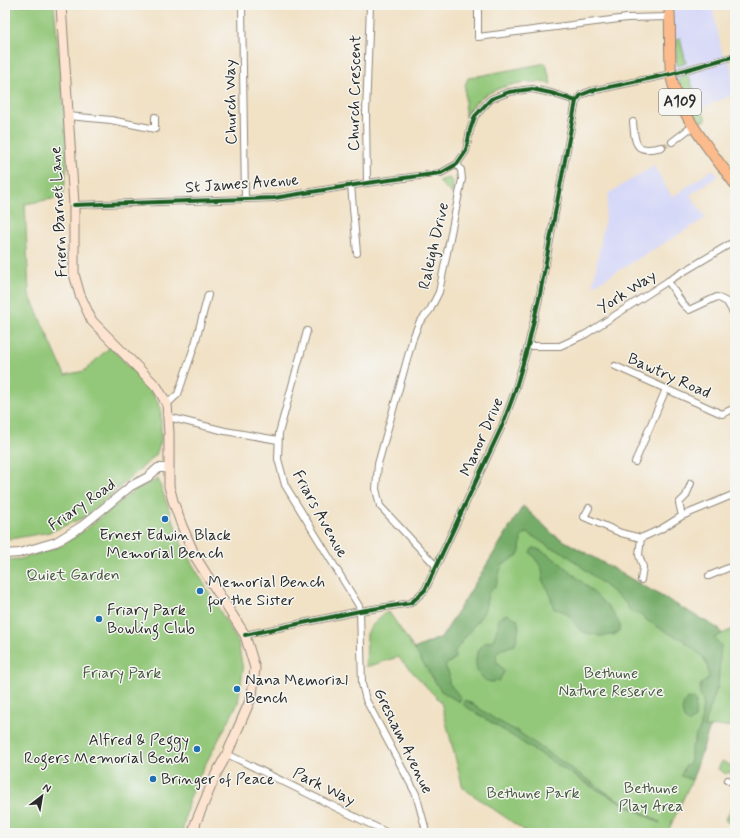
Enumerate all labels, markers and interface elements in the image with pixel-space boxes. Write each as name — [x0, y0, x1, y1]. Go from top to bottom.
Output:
street label: Church Crescent — [343, 34, 367, 151]
street label: Church Way — [220, 59, 242, 145]
road number: A109 — [659, 89, 701, 115]
street label: Friern Barnet Lane — [45, 146, 73, 278]
street label: St James Avenue — [185, 170, 300, 198]
street label: Raleigh Drive — [414, 200, 454, 292]
street label: York Way — [594, 265, 660, 319]
street label: Bawtry Road — [624, 348, 714, 404]
street label: Manor Drive — [455, 394, 509, 480]
street label: Friars Avenue — [287, 466, 353, 562]
street label: Friary Road — [44, 474, 120, 536]
marker: Ernest Edwin Black Memorial Bench — [160, 514, 170, 524]
place label: Ernest Edwin Black Memorial Bench — [99, 525, 231, 564]
park label: Quiet Garden — [26, 565, 120, 586]
place label: Memorial Bench for the Sister — [208, 572, 325, 613]
marker: Memorial Bench for the Sister — [195, 586, 205, 596]
place label: Friary Park Bowling Club — [107, 600, 195, 640]
marker: Friary Park Bowling Club — [94, 614, 104, 624]
park label: Friary Park — [83, 663, 161, 684]
park label: Bethune Nature Reserve — [558, 663, 664, 702]
place label: Nana Memorial Bench — [245, 670, 348, 709]
marker: Nana Memorial Bench — [232, 684, 242, 694]
street label: Gresham Avenue — [368, 685, 438, 797]
place label: Alfred & Peggy Rogers Memorial Bench — [24, 730, 189, 770]
marker: Alfred & Peggy Rogers Memorial Bench — [192, 744, 202, 754]
street label: Park Way — [289, 763, 359, 811]
place label: Bringer of Peace — [161, 769, 275, 790]
marker: Bringer of Peace — [148, 774, 158, 784]
north arrow — [22, 776, 62, 816]
park label: Bethune Play Area — [618, 778, 684, 817]
text: N — [40, 780, 53, 796]
park label: Bethune Park — [487, 783, 579, 804]

